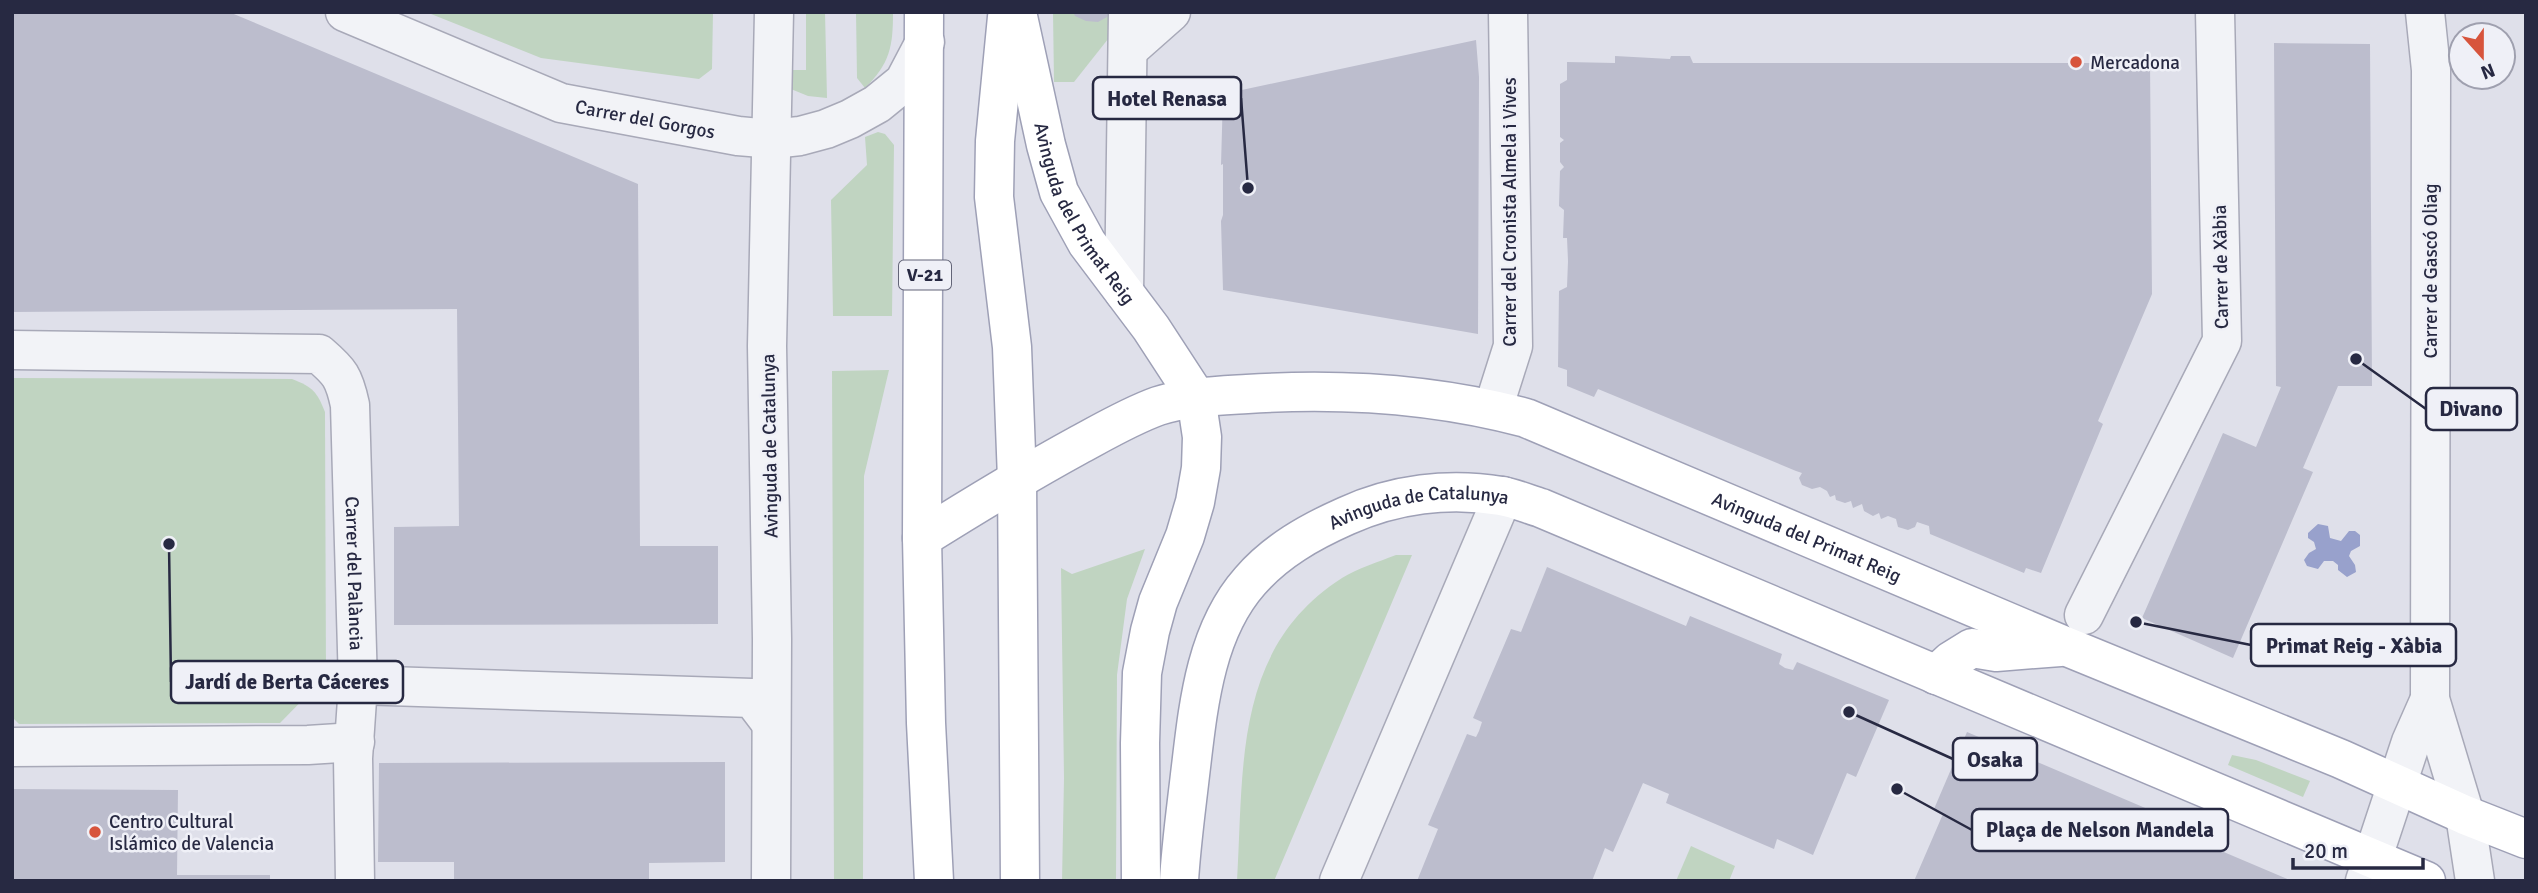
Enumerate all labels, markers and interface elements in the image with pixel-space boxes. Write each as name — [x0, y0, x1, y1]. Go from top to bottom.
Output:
north arrow — [2447, 21, 2517, 91]
place label: Mercadona — [2090, 51, 2180, 75]
marker: Mercadona — [2068, 54, 2084, 70]
text: N — [2477, 57, 2498, 85]
callout: Hotel Renasa — [1093, 77, 1241, 119]
street label: Carrer del Cronista Almela i Vives — [1498, 77, 1522, 347]
text: Hotel Renasa — [1107, 86, 1227, 112]
street label: Carrer del Gorgos — [573, 95, 717, 144]
street label: Avinguda del Primat Reig — [1028, 120, 1140, 310]
street label: Carrer de Gascó Oliag — [2419, 184, 2443, 358]
street label: Carrer de Xàbia — [2208, 205, 2234, 329]
road number: V-21 — [899, 260, 951, 290]
street label: Avinguda de Catalunya — [756, 354, 784, 538]
callout: Divano — [2426, 388, 2517, 430]
text: Divano — [2439, 396, 2503, 422]
street label: Avinguda de Catalunya — [1325, 481, 1511, 535]
street label: Avinguda del Primat Reig — [1708, 487, 1905, 588]
street label: Carrer del Palància — [340, 496, 368, 651]
callout: Primat Reig - Xàbia — [2251, 624, 2456, 666]
text: Primat Reig - Xàbia — [2266, 633, 2443, 659]
callout: Jardí de Berta Cáceres — [171, 661, 403, 703]
text: Jardí de Berta Cáceres — [185, 669, 389, 695]
callout: Osaka — [1953, 738, 2037, 780]
text: Osaka — [1967, 747, 2023, 773]
callout: Plaça de Nelson Mandela — [1972, 809, 2228, 851]
place label: Centro Cultural Islámico de Valencia — [109, 810, 274, 856]
text: Plaça de Nelson Mandela — [1986, 817, 2214, 843]
marker: Centro Cultural Islámico de Valencia — [87, 824, 103, 840]
scale bar — [2293, 826, 2422, 870]
text: 20 m — [2304, 838, 2348, 864]

